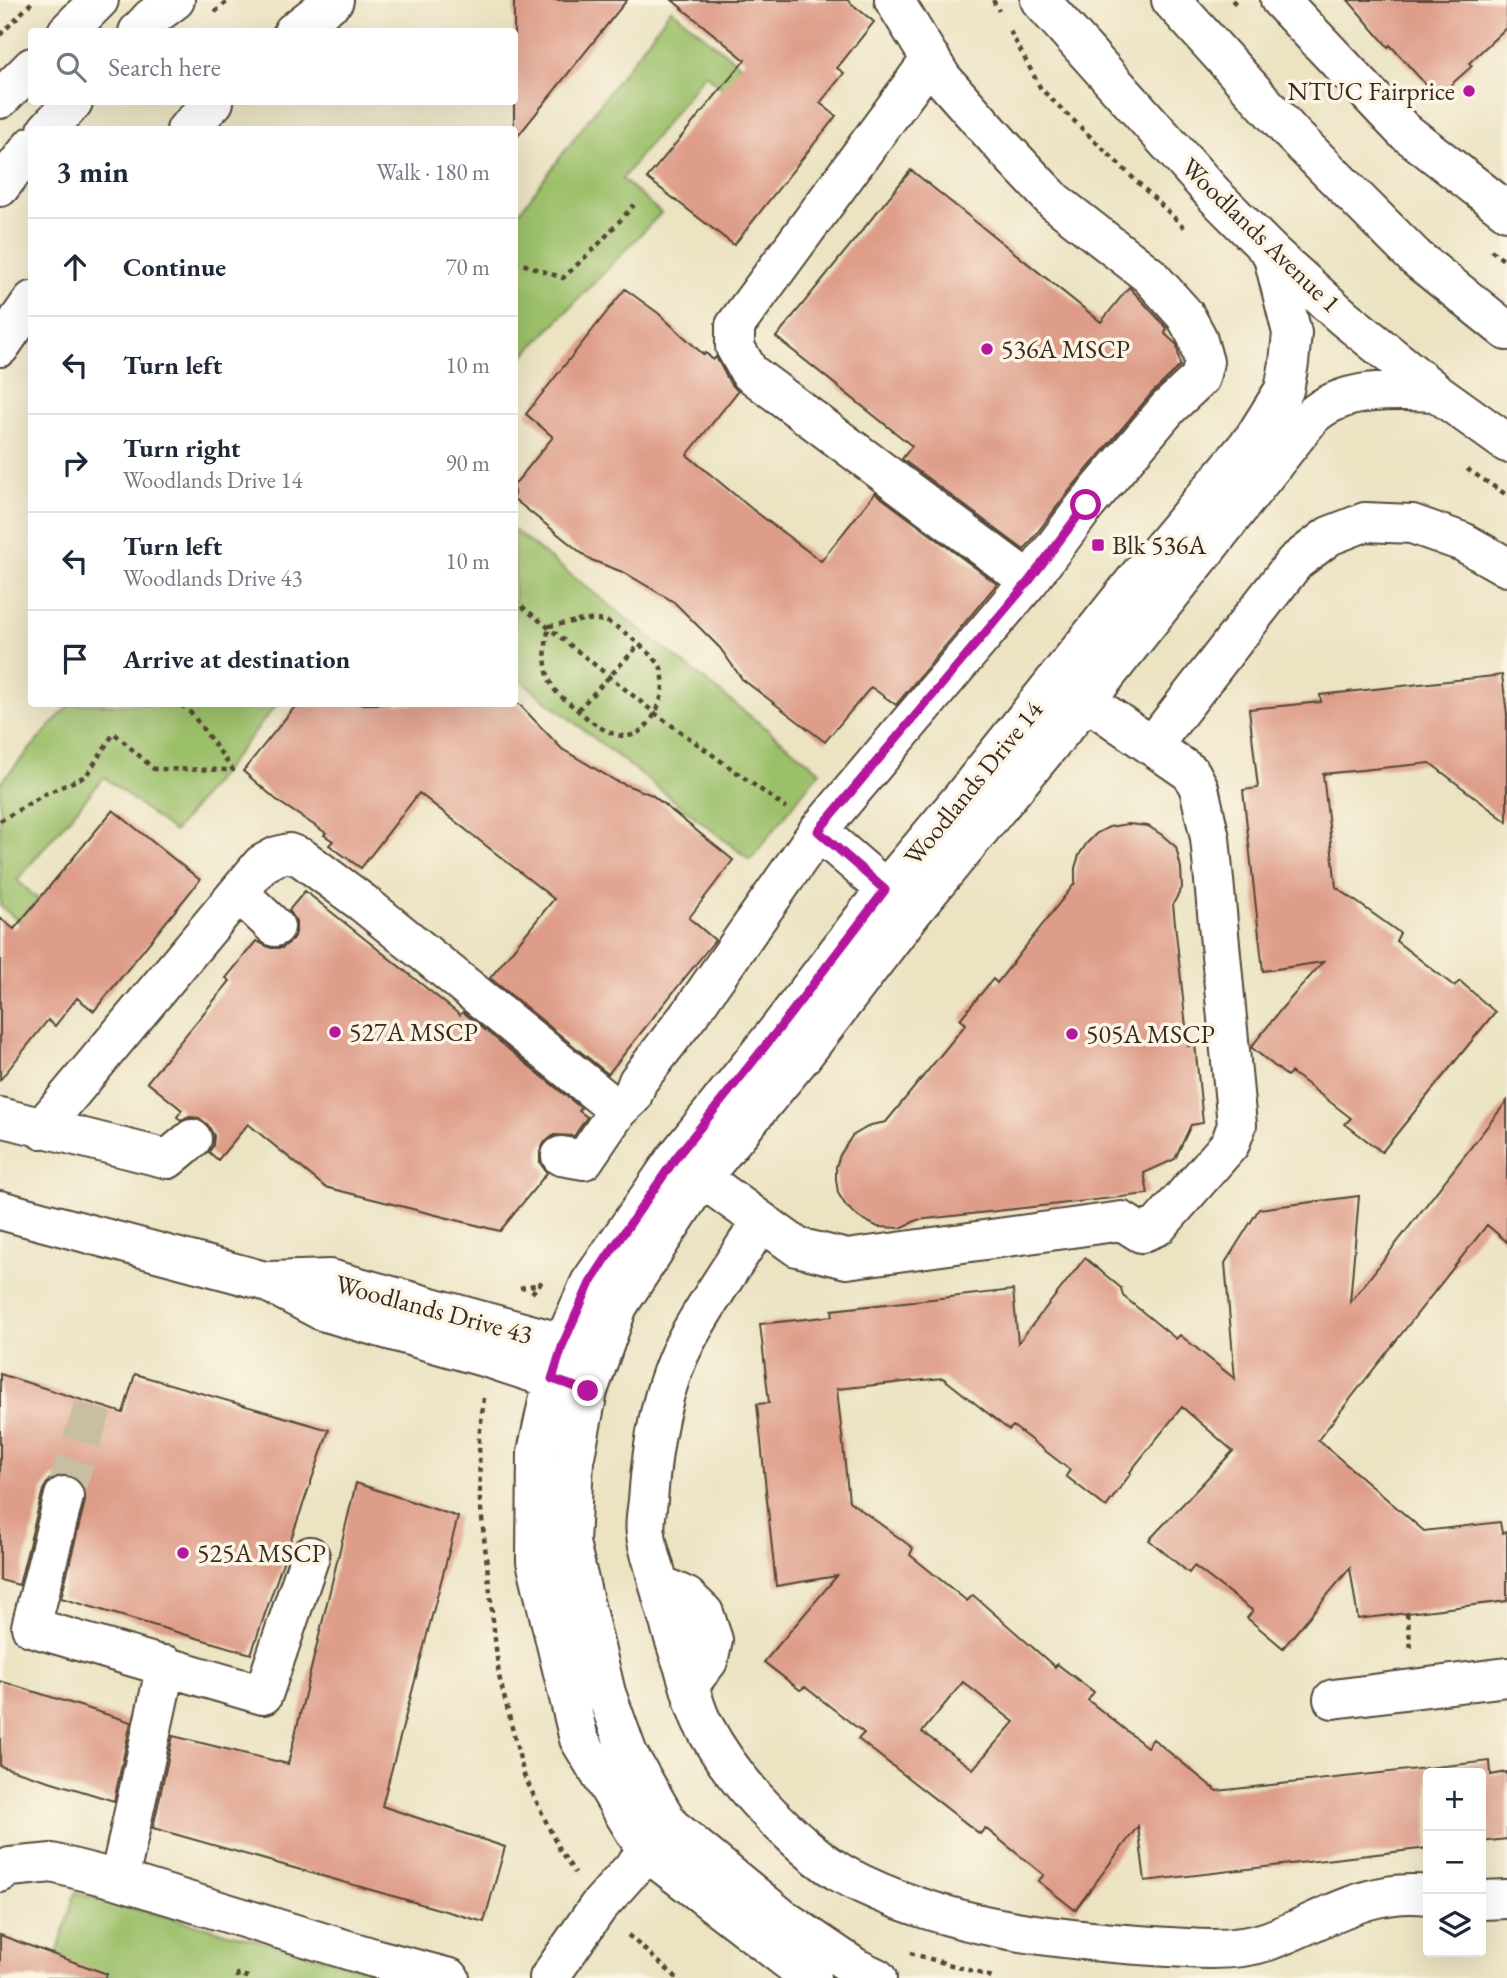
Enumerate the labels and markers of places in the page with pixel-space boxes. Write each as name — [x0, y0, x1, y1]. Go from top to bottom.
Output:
place label: NTUC Fairprice — [1287, 74, 1455, 108]
marker: NTUC Fairprice — [1461, 83, 1477, 99]
place label: 536A MSCP — [1001, 332, 1130, 366]
marker: 536A MSCP — [979, 341, 995, 357]
place label: Blk 536A — [1112, 528, 1207, 562]
marker: Blk 536A — [1090, 537, 1106, 553]
place label: 527A MSCP — [349, 1015, 478, 1049]
place label: 505A MSCP — [1086, 1017, 1215, 1051]
marker: 527A MSCP — [327, 1024, 343, 1040]
marker: 505A MSCP — [1064, 1026, 1080, 1042]
place label: 525A MSCP — [197, 1536, 326, 1570]
marker: 525A MSCP — [175, 1545, 191, 1561]

